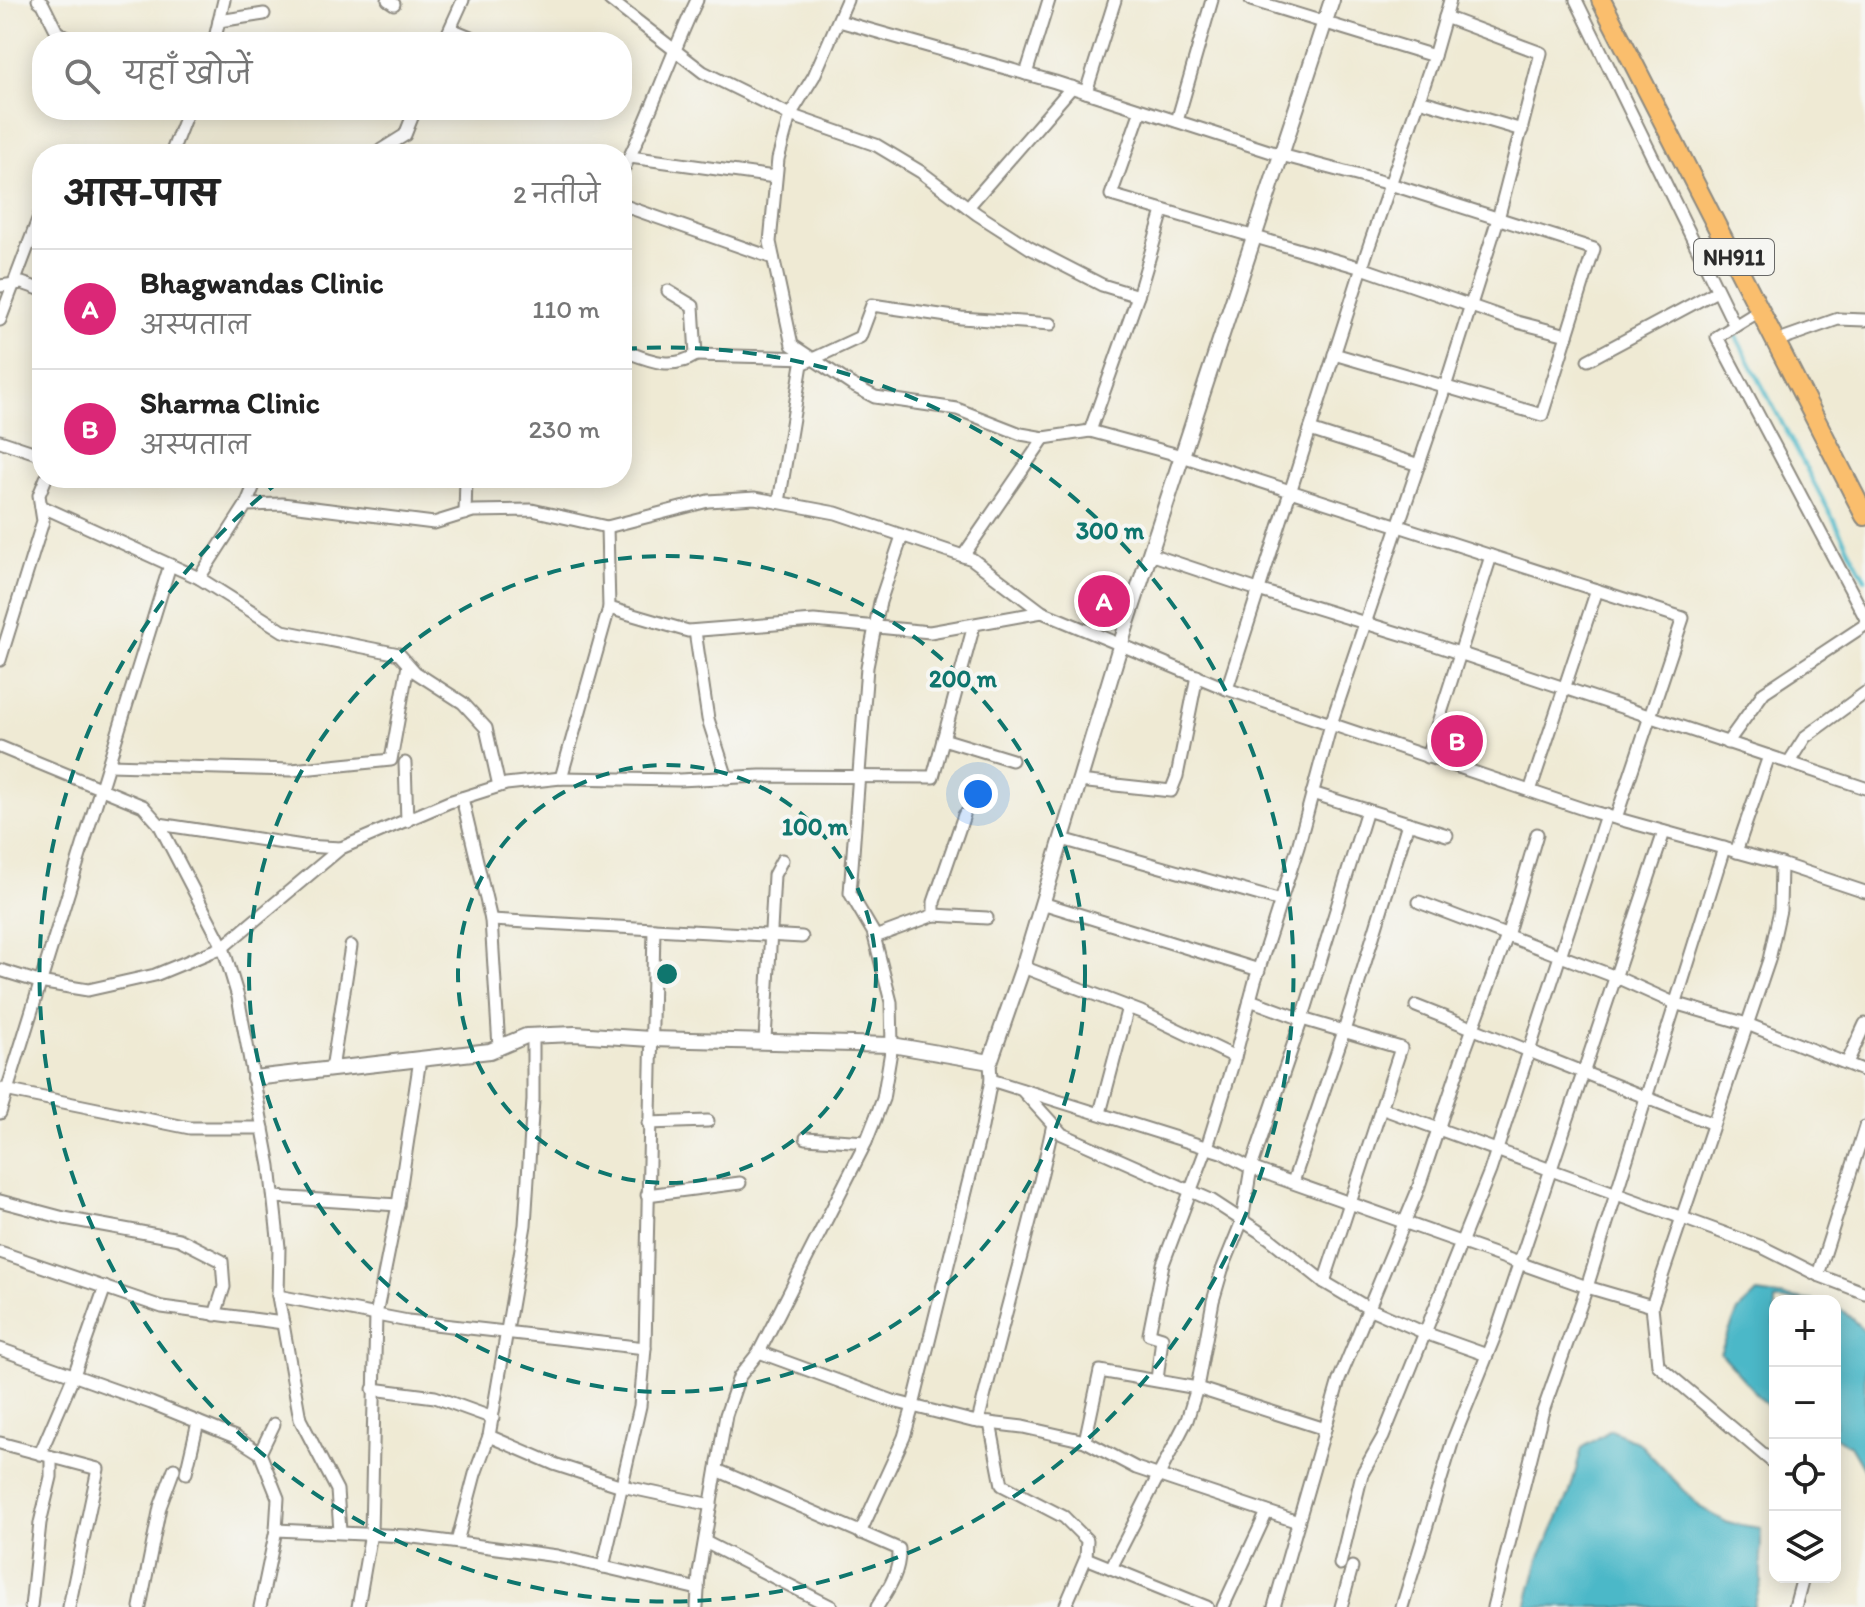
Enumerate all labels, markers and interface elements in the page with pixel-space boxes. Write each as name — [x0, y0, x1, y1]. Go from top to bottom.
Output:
search box — [32, 32, 632, 120]
icon: search — [60, 54, 104, 98]
text: यहाँ खोजें — [124, 55, 252, 92]
text: आस-पास — [64, 173, 219, 214]
text: 2 नतीजे — [513, 178, 600, 210]
road number: NH911 — [1694, 239, 1774, 275]
text: Bhagwandas Clinic — [140, 264, 384, 301]
text: A — [82, 293, 98, 325]
text: 110 m — [532, 293, 600, 325]
text: अस्पताल — [140, 309, 250, 341]
text: Sharma Clinic — [140, 384, 320, 421]
text: B — [82, 413, 98, 445]
text: 230 m — [528, 413, 600, 445]
text: अस्पताल — [140, 429, 250, 461]
text: 300 m — [1076, 516, 1145, 545]
pin: A — [1078, 571, 1130, 631]
text: 200 m — [929, 664, 998, 693]
pin: B — [1431, 711, 1483, 771]
your location — [958, 774, 998, 814]
text: 100 m — [782, 812, 849, 841]
centre of rings — [653, 960, 681, 988]
map controls — [1769, 1295, 1841, 1583]
button: + — [1769, 1295, 1841, 1367]
button: − — [1769, 1367, 1841, 1439]
button: locate — [1769, 1439, 1841, 1511]
button: layers — [1769, 1511, 1841, 1583]

